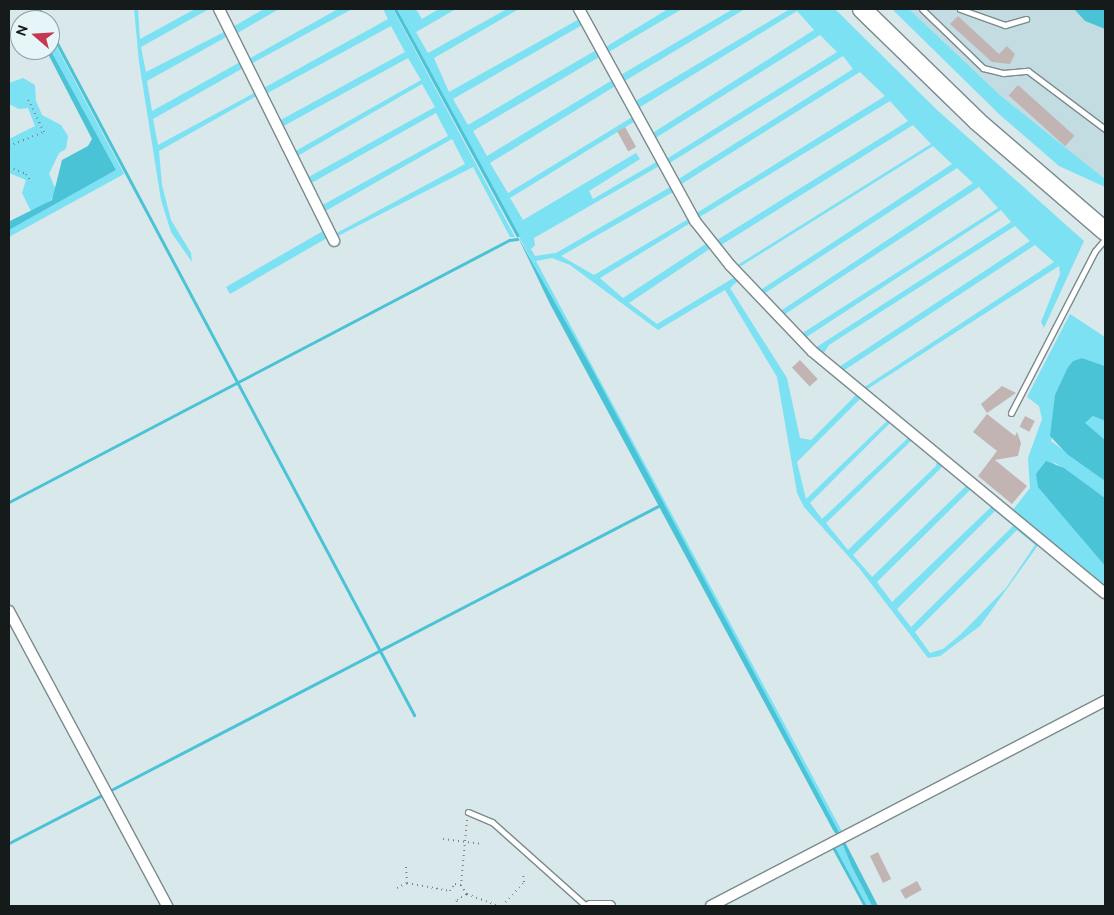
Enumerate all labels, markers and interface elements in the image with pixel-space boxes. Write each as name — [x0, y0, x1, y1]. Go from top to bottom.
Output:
north arrow — [10, 10, 60, 60]
text: N — [12, 23, 31, 38]

